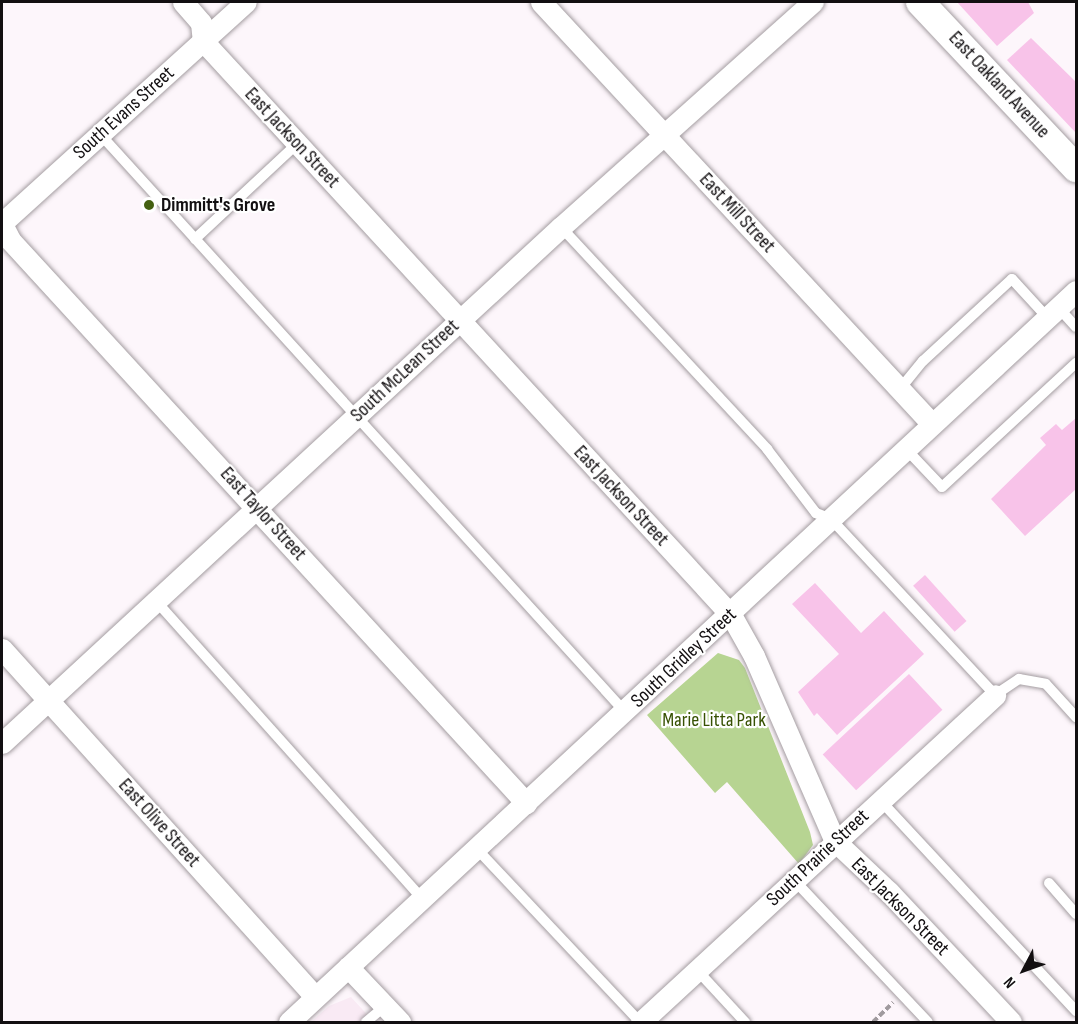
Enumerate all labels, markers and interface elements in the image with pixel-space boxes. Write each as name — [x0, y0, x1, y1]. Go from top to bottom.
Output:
street label: East Oakland Avenue — [943, 27, 1055, 143]
street label: South Evans Street — [69, 61, 179, 165]
street label: East Jackson Street — [239, 83, 345, 193]
street label: East Mill Street — [694, 168, 780, 258]
place label: Dimmitt's Grove — [161, 193, 275, 217]
marker: Dimmitt's Grove — [142, 198, 156, 212]
street label: South McLean Street — [346, 315, 464, 427]
street label: East Jackson Street — [568, 441, 674, 551]
street label: East Taylor Street — [215, 462, 311, 566]
street label: South Gridley Street — [626, 603, 742, 713]
park label: Marie Litta Park — [662, 708, 766, 732]
street label: East Olive Street — [113, 774, 205, 872]
street label: South Prairie Street — [762, 804, 874, 912]
street label: East Jackson Street — [846, 853, 954, 961]
north arrow — [994, 940, 1054, 1000]
text: N — [1000, 973, 1020, 992]

